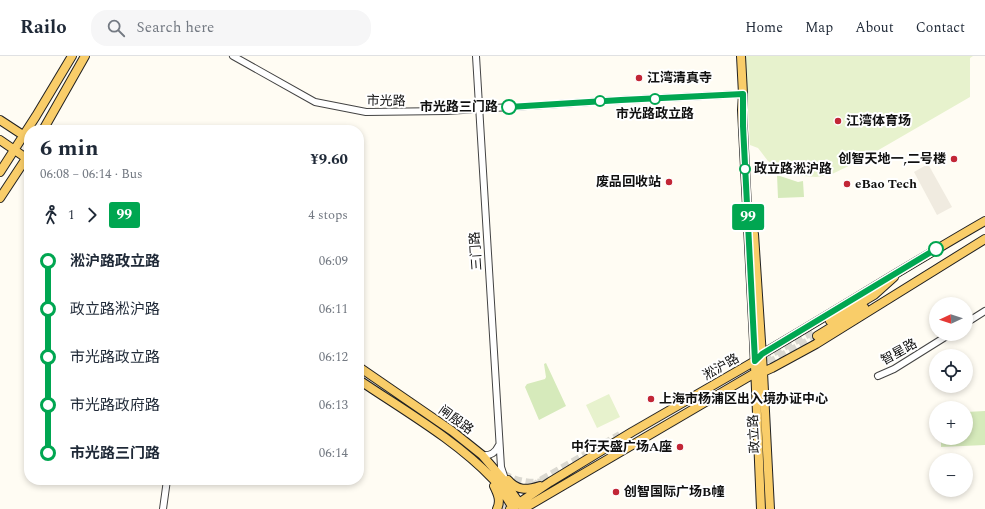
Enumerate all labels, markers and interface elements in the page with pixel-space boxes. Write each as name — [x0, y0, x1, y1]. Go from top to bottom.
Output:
search box — [91, 10, 371, 46]
text: Railo — [20, 13, 67, 42]
text: Search here — [137, 16, 214, 39]
icon: search — [105, 17, 127, 39]
text: Home — [745, 17, 783, 38]
text: Map — [805, 17, 833, 38]
text: About — [855, 17, 894, 38]
text: Contact — [916, 17, 965, 38]
place label: 江湾清真寺 — [647, 68, 712, 88]
marker: 江湾清真寺 — [634, 73, 644, 83]
street label: 市光路 — [366, 91, 406, 111]
marker: 市光路政立路 — [649, 93, 661, 105]
unlabelled marker — [594, 95, 606, 107]
place label: 市光路三门路 — [420, 97, 498, 117]
marker: 市光路三门路 — [501, 99, 517, 115]
place label: 市光路政立路 — [616, 104, 694, 124]
place label: 江湾体育场 — [846, 111, 911, 131]
marker: 江湾体育场 — [833, 116, 843, 126]
text: 6 min — [40, 132, 99, 165]
text: ¥9.60 — [310, 148, 348, 171]
place label: 创智天地一,二号楼 — [839, 149, 946, 169]
marker: 创智天地一,二号楼 — [949, 154, 959, 164]
place label: 政立路淞沪路 — [754, 159, 832, 179]
marker: 政立路淞沪路 — [739, 163, 751, 175]
text: 06:08 – 06:14 · Bus — [40, 164, 143, 184]
place label: 废品回收站 — [596, 172, 661, 192]
place label: eBao Tech — [855, 174, 917, 194]
marker: 废品回收站 — [664, 177, 674, 187]
marker: eBao Tech — [842, 179, 852, 189]
icon: walk — [40, 204, 62, 226]
icon: forward — [81, 204, 103, 226]
text: 99 — [117, 204, 132, 225]
line badge: 99 — [730, 204, 766, 230]
text: 1 — [68, 205, 75, 225]
text: 4 stops — [308, 205, 348, 225]
text: 99 — [740, 206, 756, 227]
street label: 三门路 — [465, 231, 487, 271]
unlabelled marker — [928, 241, 944, 257]
text: 淞沪路政立路 — [70, 250, 160, 273]
text: 06:09 — [319, 251, 348, 271]
north arrow — [929, 297, 973, 341]
map controls — [929, 297, 973, 497]
text: 政立路淞沪路 — [70, 298, 160, 321]
text: 06:11 — [319, 299, 348, 319]
street label: 智星路 — [877, 334, 921, 370]
text: 市光路政立路 — [70, 346, 160, 369]
text: 06:12 — [319, 347, 348, 367]
street label: 淞沪路 — [699, 349, 743, 385]
button: locate — [929, 349, 973, 393]
place label: 上海市杨浦区出入境办证中心 — [659, 389, 828, 409]
text: 市光路政府路 — [70, 394, 160, 417]
marker: 上海市杨浦区出入境办证中心 — [646, 394, 656, 404]
text: 06:13 — [319, 395, 348, 415]
street label: 闸殷路 — [434, 400, 478, 440]
button: + — [929, 401, 973, 445]
street label: 政立路 — [743, 414, 765, 454]
place label: 中行天盛广场A座 — [571, 437, 672, 457]
text: 市光路三门路 — [70, 442, 160, 465]
marker: 中行天盛广场A座 — [675, 442, 685, 452]
text: 06:14 — [319, 443, 348, 463]
button: − — [929, 453, 973, 497]
place label: 创智国际广场B幢 — [624, 482, 724, 502]
marker: 创智国际广场B幢 — [611, 487, 621, 497]

